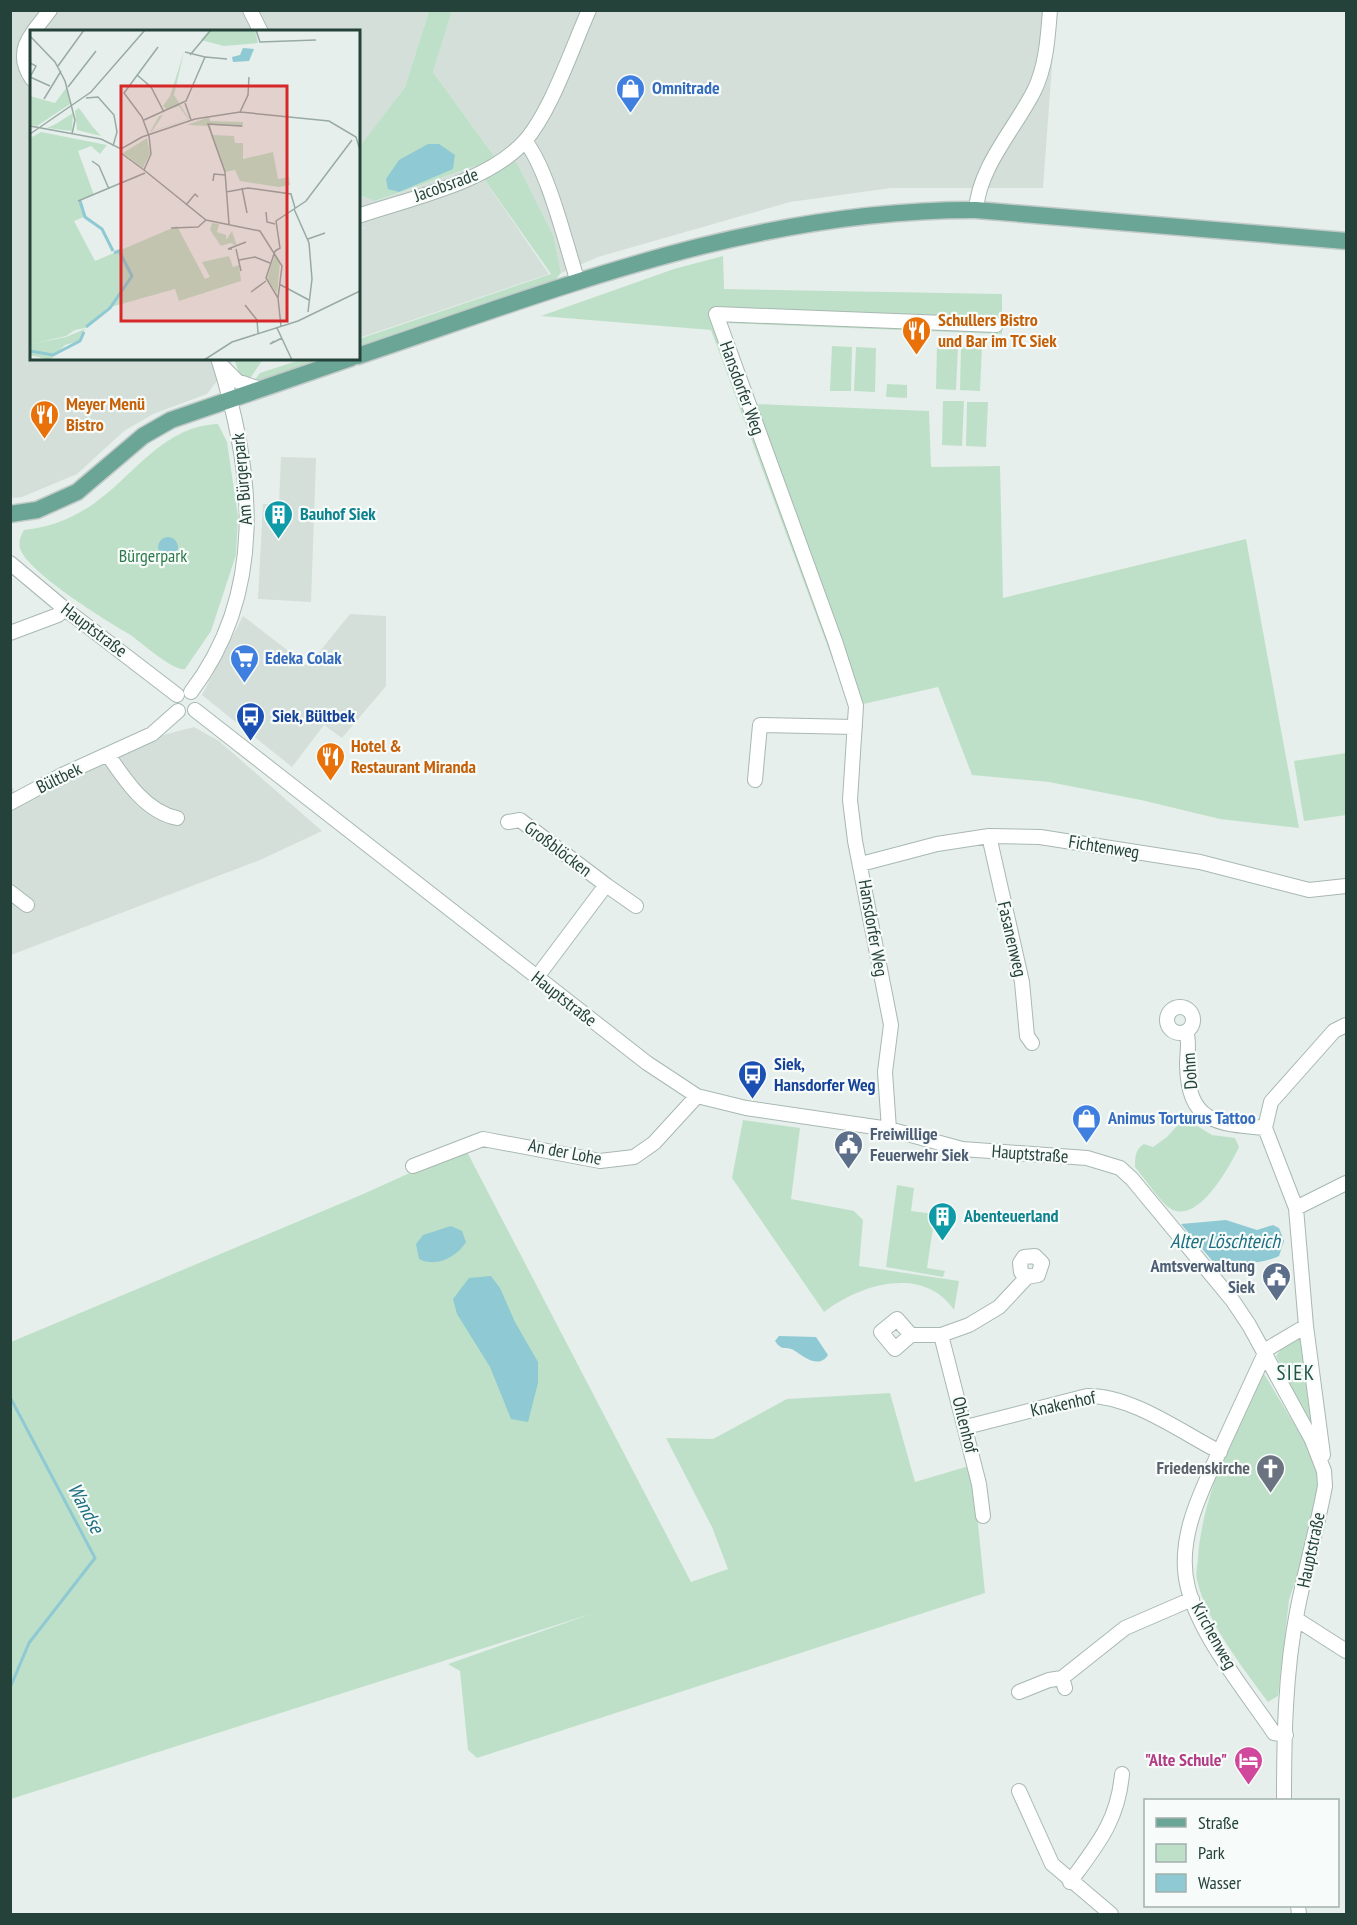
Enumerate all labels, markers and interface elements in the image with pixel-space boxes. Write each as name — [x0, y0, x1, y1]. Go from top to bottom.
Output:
inset map — [30, 30, 360, 360]
shop icon: Omnitrade — [615, 72, 647, 114]
place label: Omnitrade — [652, 76, 720, 99]
street label: Jacobsrade — [410, 162, 481, 207]
place label: Schullers Bistro und Bar im TC Siek — [938, 308, 1057, 352]
restaurant icon: Schullers Bistro und Bar im TC Siek — [901, 314, 933, 356]
street label: Hansdorfer Weg — [715, 338, 770, 438]
place label: Meyer Menü Bistro — [66, 392, 145, 436]
restaurant icon: Meyer Menü Bistro — [29, 398, 61, 440]
street label: Am Bürgerpark — [226, 432, 257, 526]
building icon: Bauhof Siek — [263, 498, 295, 540]
place label: Bauhof Siek — [300, 502, 376, 525]
park label: Bürgerpark — [119, 544, 187, 567]
street label: Hauptstraße — [57, 597, 132, 662]
supermarket icon: Edeka Colak — [228, 642, 260, 684]
place label: Edeka Colak — [265, 646, 342, 669]
bus stop icon: Siek, Bültbek — [235, 700, 267, 742]
place label: Siek, Bültbek — [272, 704, 356, 727]
place label: Hotel & Restaurant Miranda — [351, 734, 476, 778]
restaurant icon: Hotel & Restaurant Miranda — [314, 740, 346, 782]
street label: Bültbek — [32, 757, 85, 798]
street label: Großblöcken — [520, 816, 597, 881]
street label: Fichtenweg — [1067, 830, 1141, 863]
street label: Hansdorfer Weg — [854, 878, 893, 978]
street label: Fasanenweg — [993, 899, 1032, 979]
street label: Hauptstraße — [527, 966, 602, 1031]
place label: Siek, Hansdorfer Weg — [774, 1052, 876, 1096]
street label: Dohm — [1177, 1052, 1202, 1090]
bus stop icon: Siek, Hansdorfer Weg — [737, 1058, 769, 1100]
shop icon: Animus Torturus Tattoo — [1071, 1102, 1103, 1144]
place label: Animus Torturus Tattoo — [1107, 1106, 1256, 1129]
place label: Freiwillige Feuerwehr Siek — [870, 1122, 969, 1166]
public building icon: Freiwillige Feuerwehr Siek — [833, 1128, 865, 1170]
street label: An der Lohe — [527, 1133, 604, 1170]
street label: Hauptstraße — [991, 1139, 1069, 1168]
building icon: Abenteuerland — [927, 1200, 959, 1242]
place label: Abenteuerland — [963, 1204, 1059, 1227]
water label: Alter Löschteich — [1170, 1228, 1281, 1254]
place label: Amtsverwaltung Siek — [1150, 1254, 1256, 1298]
public building icon: Amtsverwaltung Siek — [1260, 1260, 1292, 1302]
district label: SIEK — [1276, 1359, 1316, 1386]
street label: Knakenhof — [1028, 1385, 1099, 1422]
street label: Ohlenhof — [947, 1394, 984, 1457]
church icon: Friedenskirche — [1255, 1452, 1287, 1494]
place label: Friedenskirche — [1157, 1456, 1250, 1479]
water label: Wandse — [62, 1478, 111, 1539]
street label: Hauptstraße — [1291, 1510, 1330, 1590]
street label: Kirchenweg — [1187, 1598, 1242, 1673]
hotel icon: "Alte Schule" — [1232, 1744, 1264, 1786]
place label: "Alte Schule" — [1145, 1748, 1227, 1771]
legend — [1144, 1799, 1339, 1907]
text: Straße — [1198, 1811, 1239, 1834]
text: Park — [1198, 1841, 1225, 1864]
text: Wasser — [1198, 1871, 1241, 1894]

